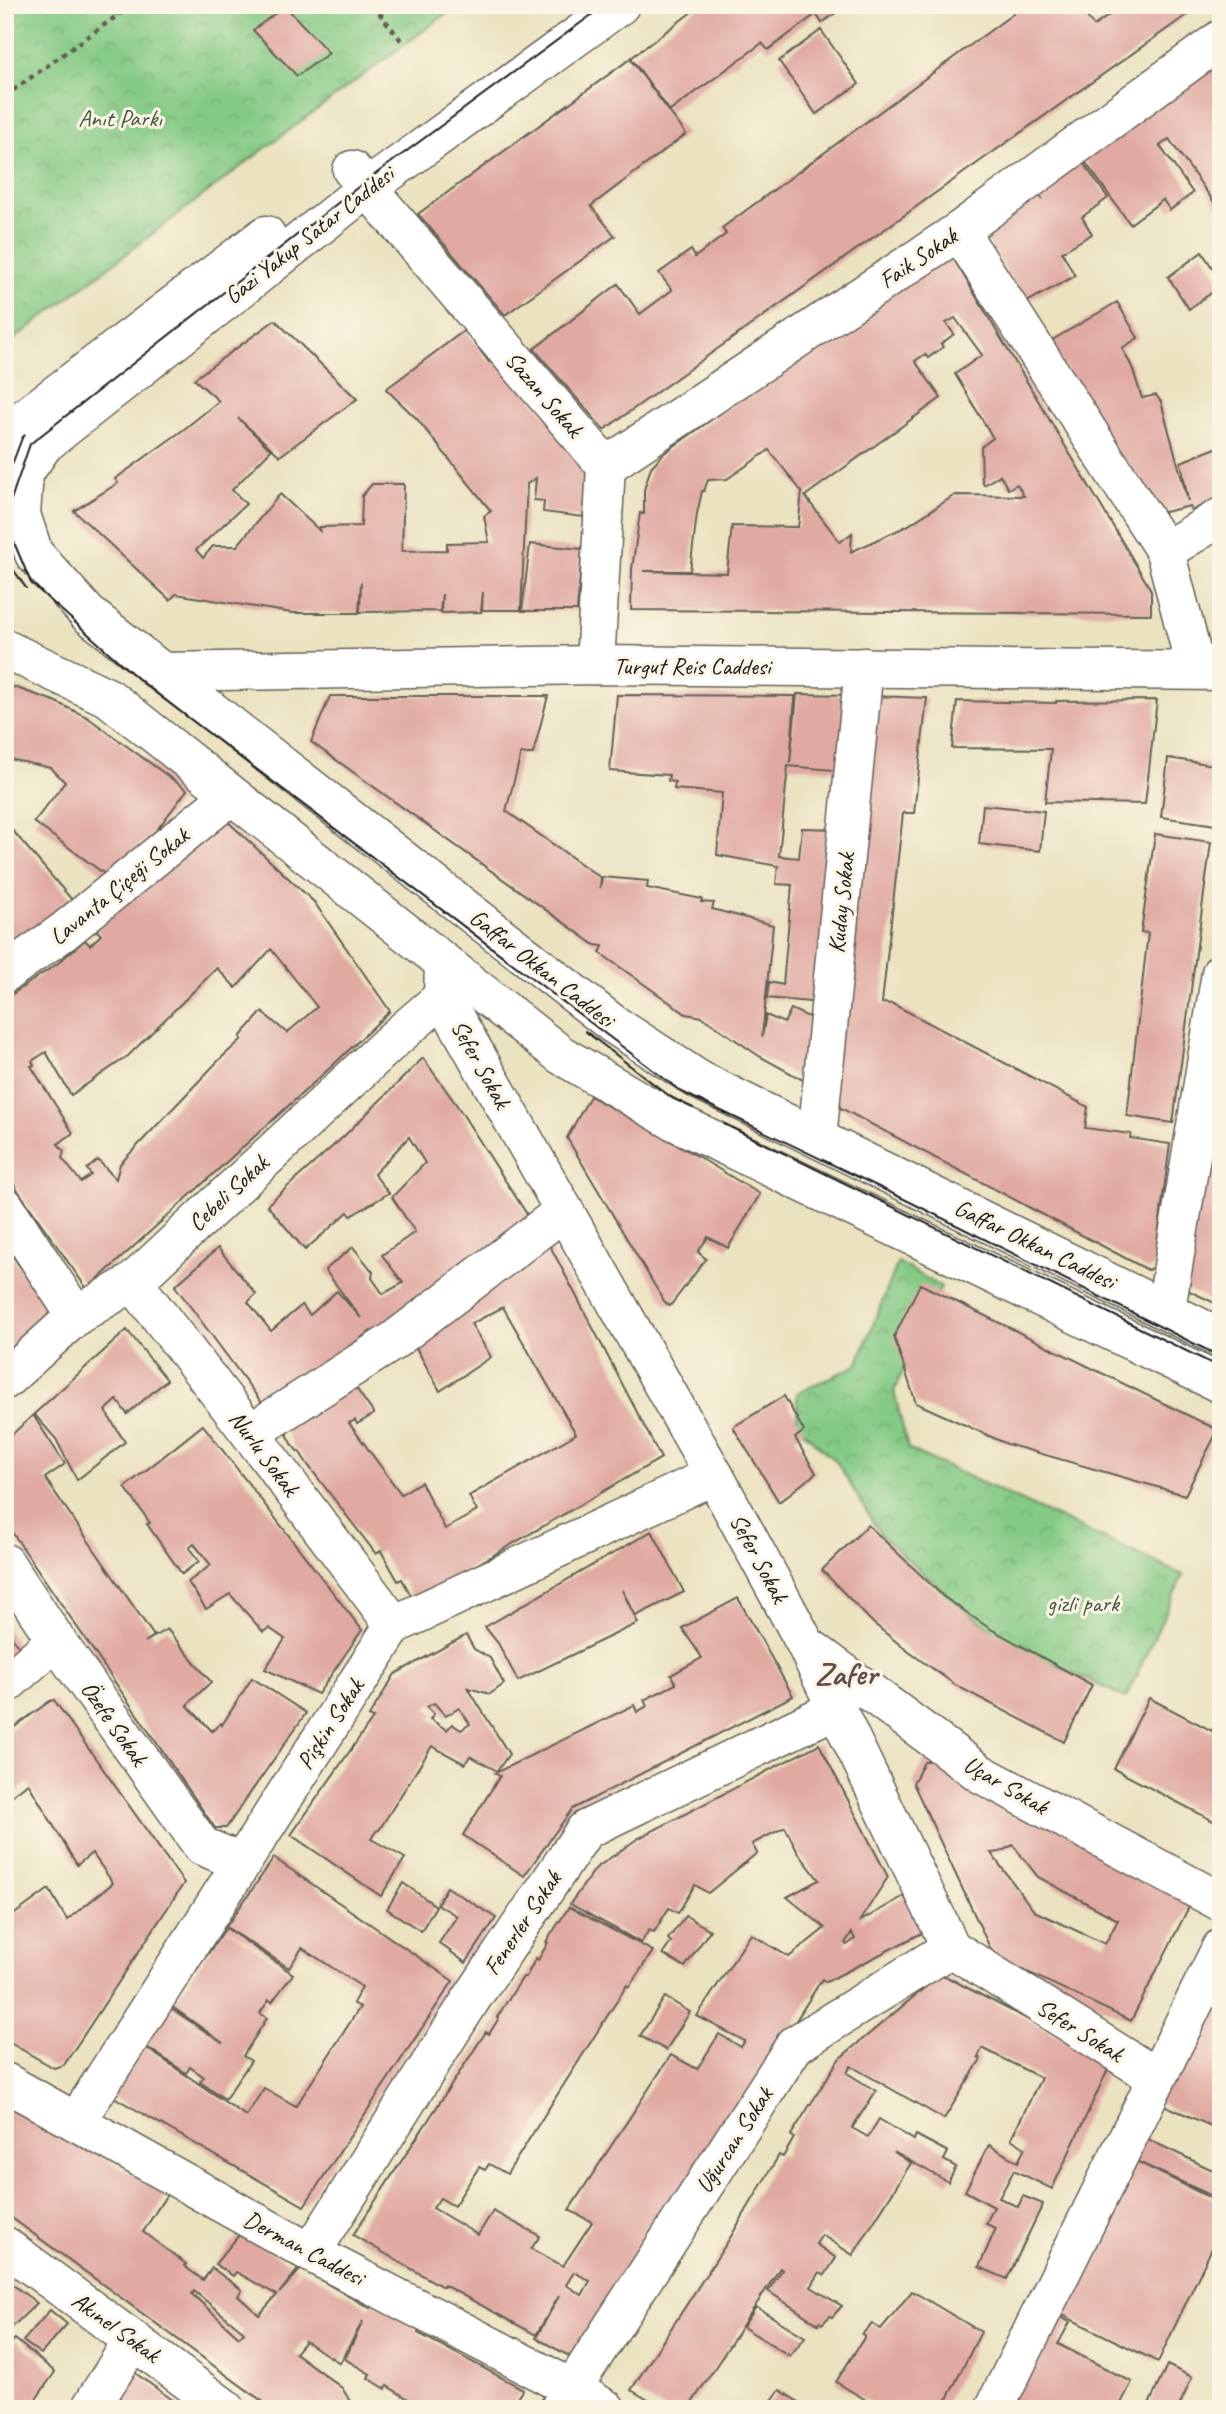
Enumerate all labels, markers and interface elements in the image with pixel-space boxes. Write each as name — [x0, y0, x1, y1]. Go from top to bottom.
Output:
park label: Anıt Parkı — [78, 103, 163, 133]
street label: Gazi Yakup Satar Caddesi — [218, 157, 403, 311]
street label: Faik Sokak — [873, 220, 965, 295]
street label: Sazan Sokak — [499, 345, 591, 445]
street label: Turgut Reis Caddesi — [614, 651, 773, 681]
street label: Lavanta Çiçeği Sokak — [43, 819, 197, 951]
street label: Kuday Sokak — [821, 849, 861, 955]
street label: Gaffar Okkan Caddesi — [464, 902, 623, 1036]
street label: Sefer Sokak — [445, 1015, 519, 1115]
street label: Cebeli Sokak — [182, 1147, 276, 1238]
street label: Gaffar Okkan Caddesi — [950, 1192, 1123, 1297]
street label: Nurlu Sokak — [222, 1405, 307, 1503]
street label: Sefer Sokak — [723, 1508, 796, 1610]
park label: gizli park — [1047, 1588, 1121, 1618]
district label: Zafer — [815, 1653, 881, 1694]
street label: Pişkin Sokak — [290, 1671, 371, 1775]
street label: Özefe Sokak — [74, 1675, 155, 1773]
street label: Uçar Sokak — [958, 1749, 1055, 1822]
street label: Fenerler Sokak — [476, 1863, 569, 1981]
street label: Sefer Sokak — [1031, 1992, 1131, 2069]
street label: Uğurcan Sokak — [689, 2079, 781, 2199]
street label: Derman Caddesi — [239, 2204, 372, 2293]
street label: Akınel Sokak — [66, 2285, 168, 2370]

